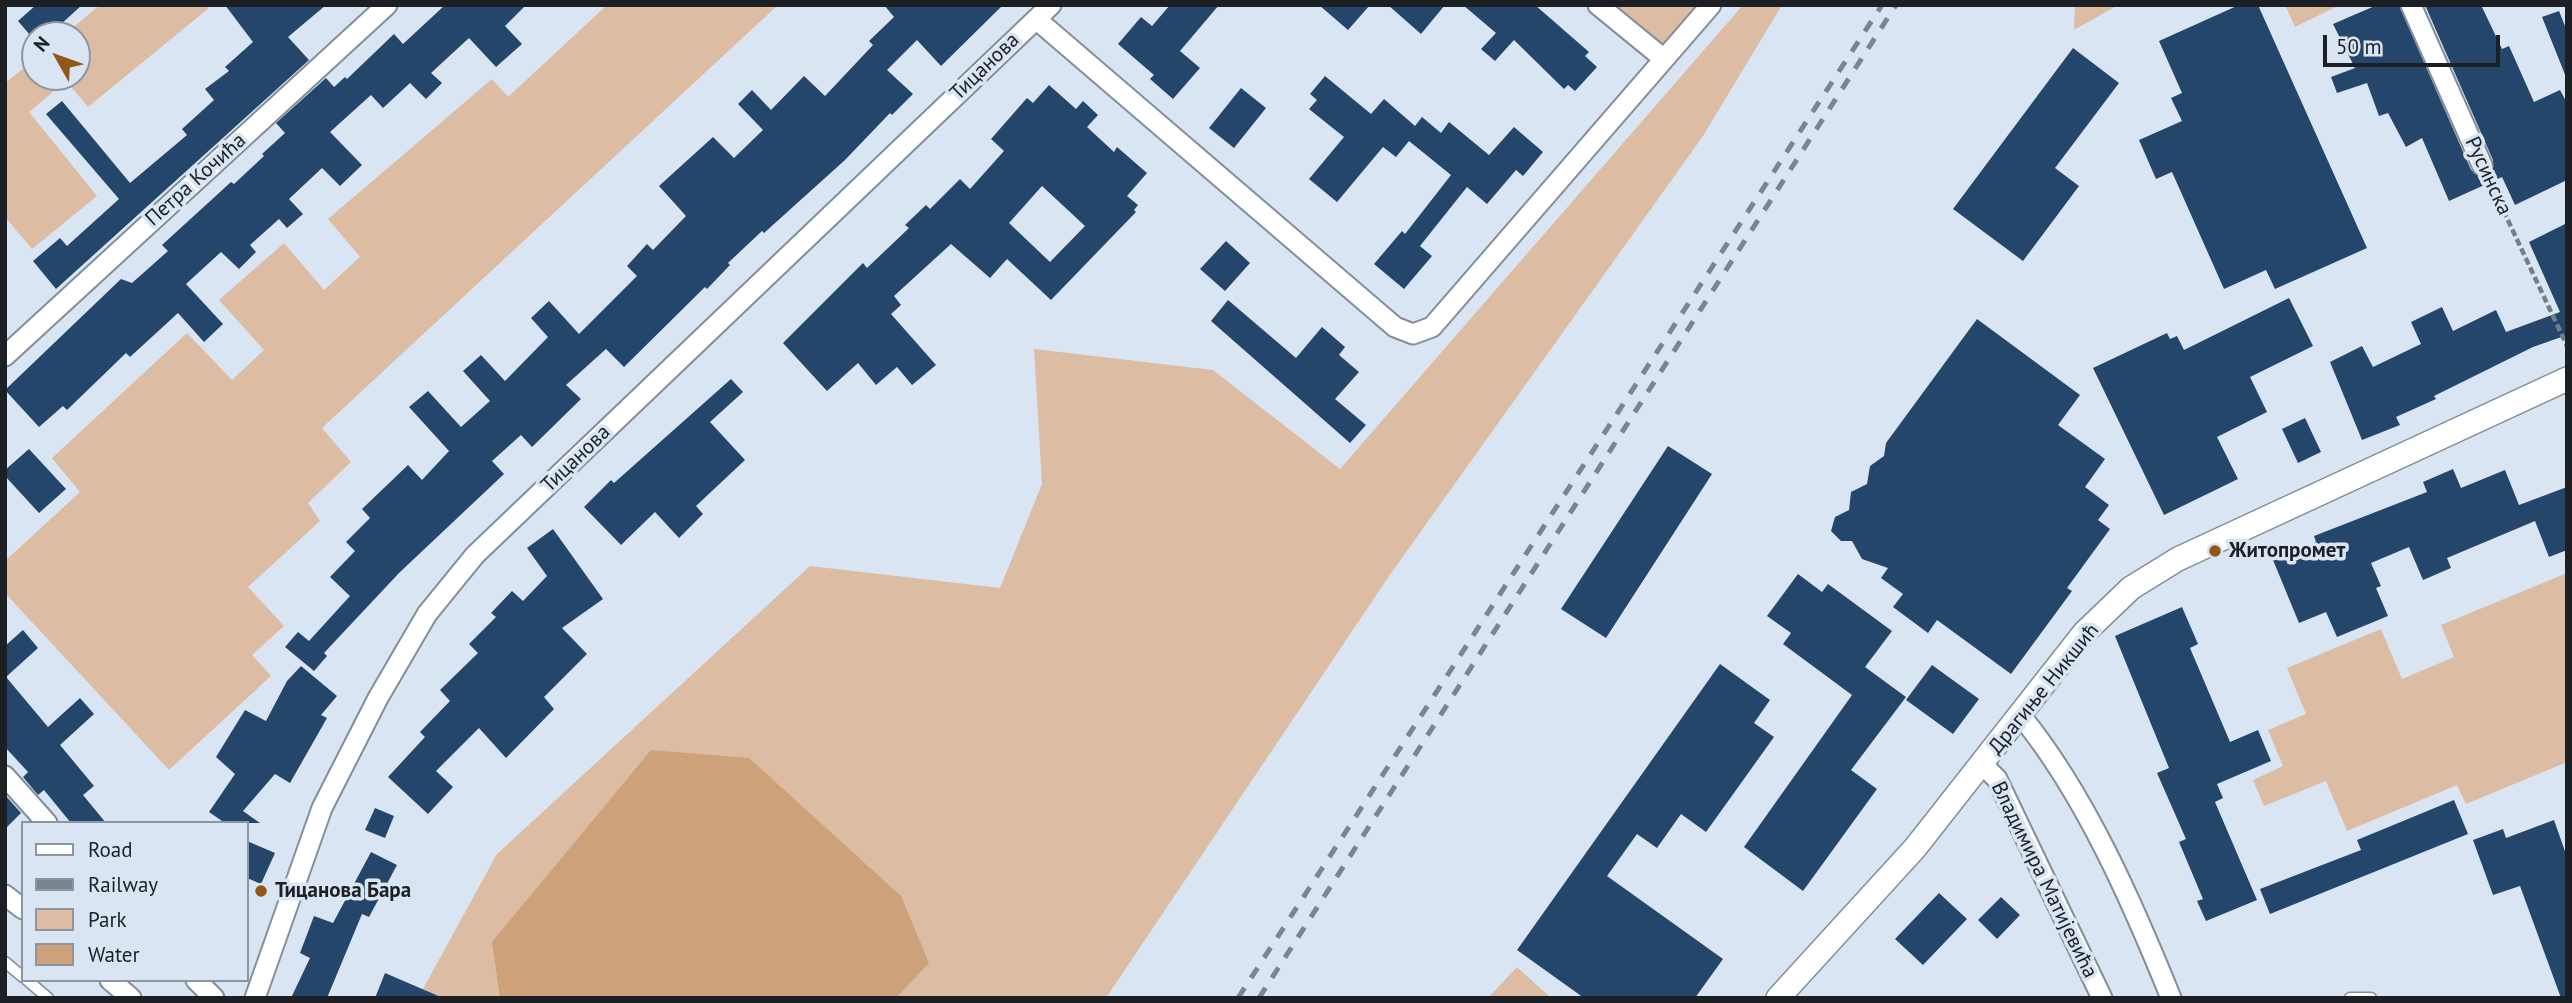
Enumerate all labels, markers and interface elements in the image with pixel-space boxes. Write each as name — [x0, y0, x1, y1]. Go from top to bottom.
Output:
north arrow — [21, 21, 91, 91]
scale bar — [2327, 21, 2504, 65]
street label: Тицанова — [945, 28, 1025, 106]
text: N — [28, 31, 55, 56]
text: 50 m — [2336, 33, 2382, 60]
street label: Петра Кочића — [141, 128, 251, 232]
street label: Русинска — [2459, 133, 2517, 219]
street label: Тицанова — [536, 420, 616, 498]
place label: Житопромет — [2229, 538, 2345, 564]
marker: Житопромет — [2207, 543, 2223, 559]
street label: Драгиње Никшић — [1983, 618, 2105, 760]
street label: Владимира Матијевића — [1985, 778, 2103, 982]
legend — [21, 821, 248, 982]
text: Road — [88, 836, 132, 863]
text: Railway — [88, 871, 158, 898]
place label: Тицанова Бара — [275, 878, 411, 904]
marker: Тицанова Бара — [253, 883, 269, 899]
text: Park — [88, 906, 127, 933]
text: Water — [88, 941, 140, 968]

